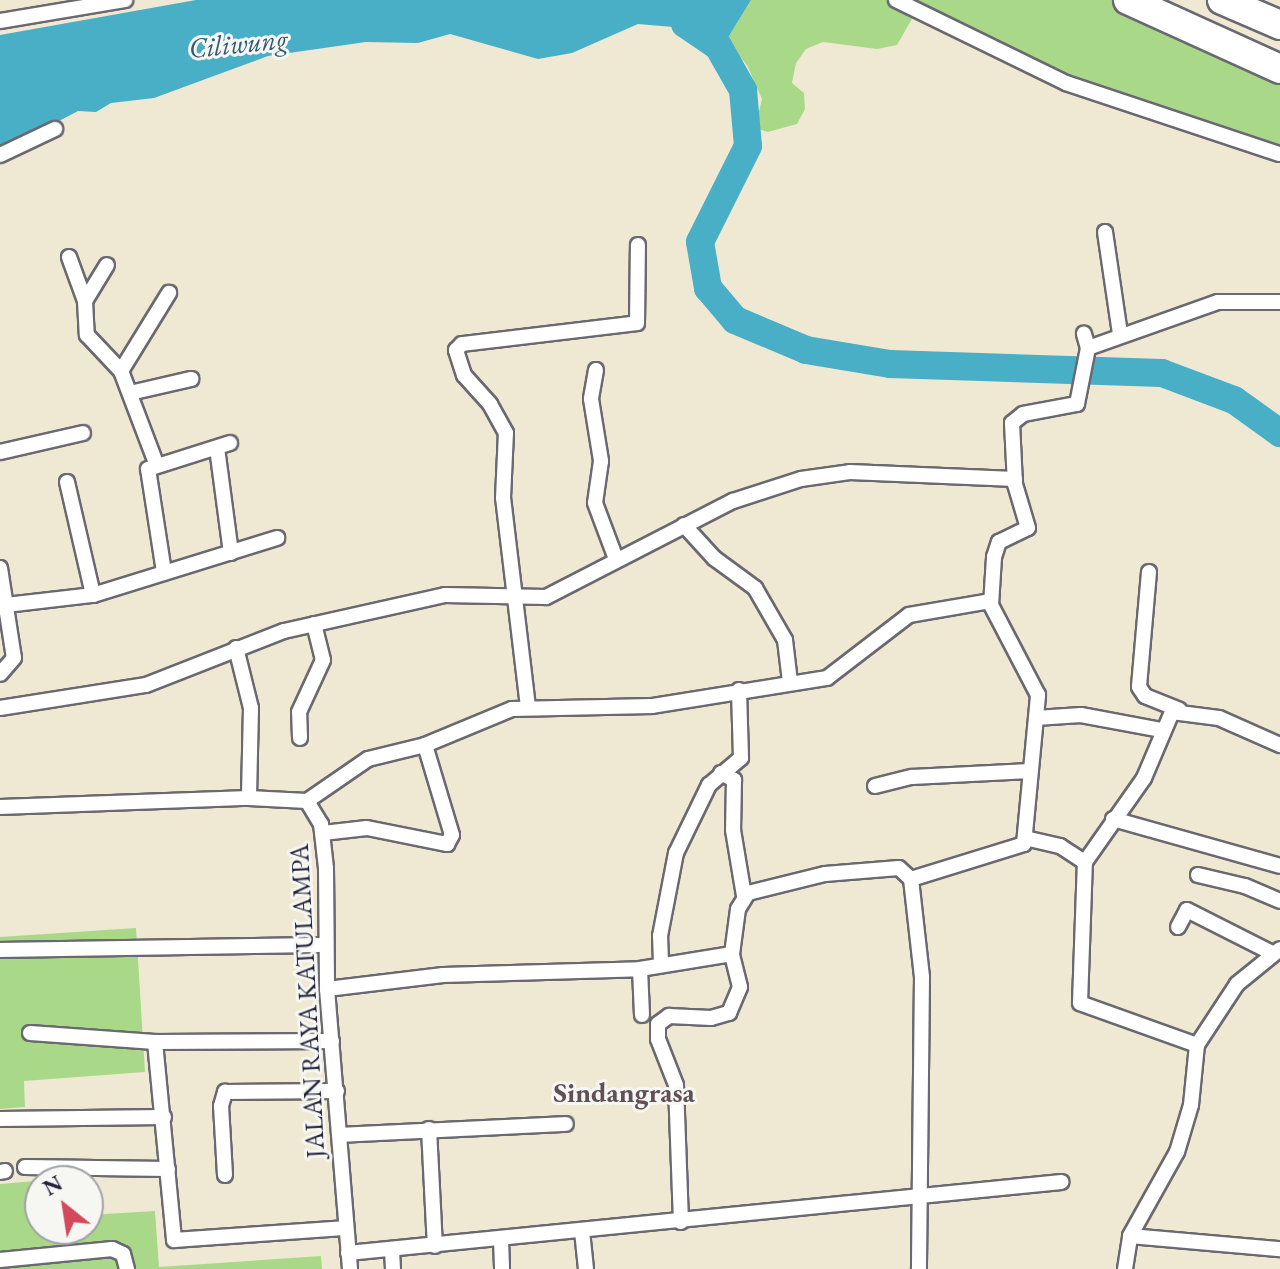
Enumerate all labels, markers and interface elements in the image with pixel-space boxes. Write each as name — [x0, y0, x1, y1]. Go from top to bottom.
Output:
water label: Ciliwung — [187, 21, 289, 65]
street label: JALAN RAYA KATULAMPA — [284, 843, 332, 1159]
district label: Sindangrasa — [553, 1075, 695, 1109]
north arrow — [24, 1165, 104, 1245]
text: N — [38, 1169, 68, 1203]

